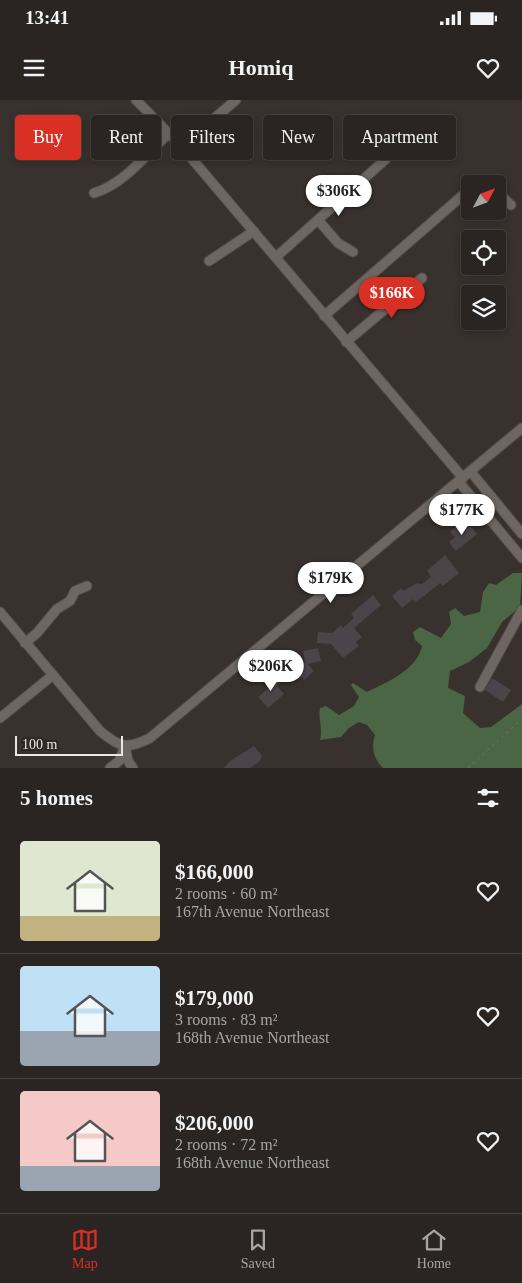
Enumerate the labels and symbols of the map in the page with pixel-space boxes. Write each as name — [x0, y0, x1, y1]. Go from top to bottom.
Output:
pin: $306K — [304, 174, 374, 217]
north arrow — [461, 175, 506, 220]
pin: $166K — [357, 276, 427, 319]
pin: $177K — [427, 494, 497, 536]
pin: $179K — [296, 562, 366, 604]
pin: $206K — [236, 650, 306, 692]
scale bar — [15, 733, 122, 756]

